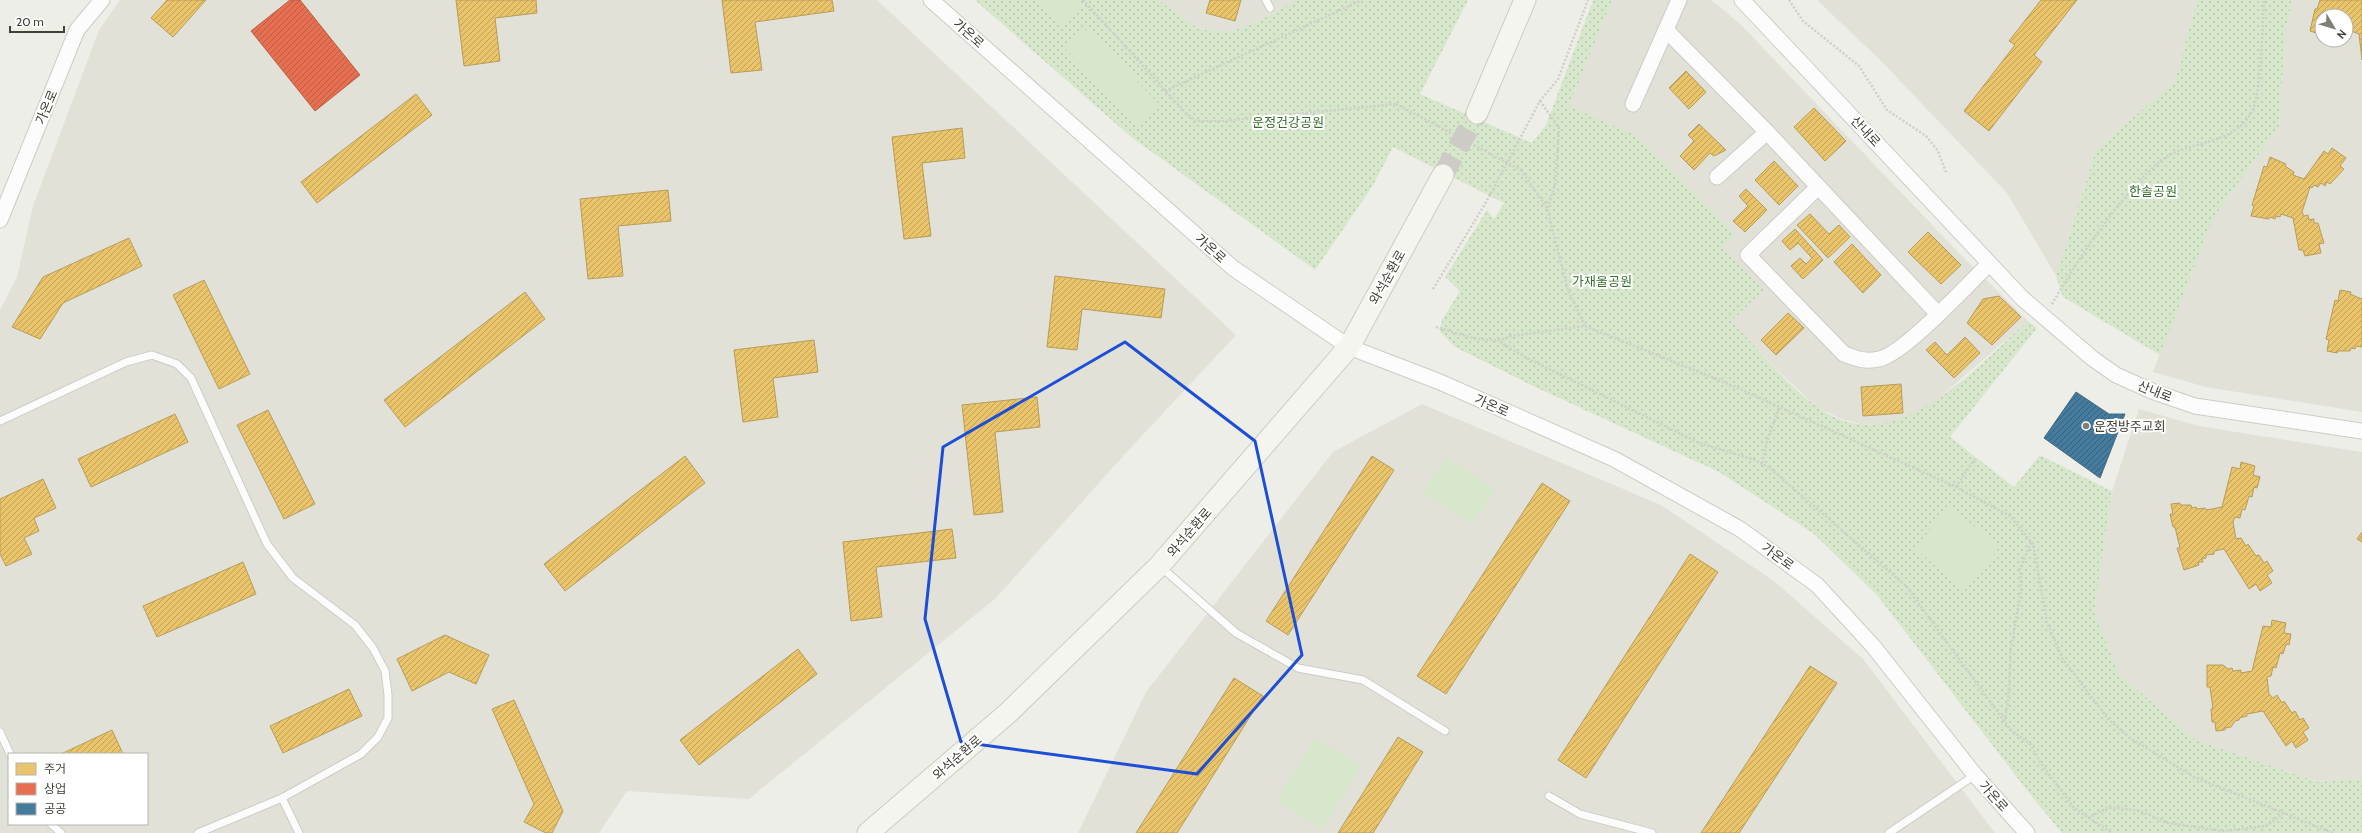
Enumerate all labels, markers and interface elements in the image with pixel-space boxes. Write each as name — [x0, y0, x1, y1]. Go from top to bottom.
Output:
scale bar — [10, 8, 64, 34]
north arrow — [2314, 8, 2354, 48]
text: 20 m — [16, 14, 44, 29]
street label: 가온로 — [950, 15, 988, 51]
text: N — [2334, 27, 2350, 42]
street label: 가온로 — [32, 87, 60, 127]
street label: 산내로 — [1848, 112, 1884, 150]
park label: 운정건강공원 — [1252, 114, 1324, 130]
park label: 한솔공원 — [2129, 183, 2177, 199]
street label: 가온로 — [1192, 230, 1230, 266]
street label: 와석순환로 — [1366, 247, 1409, 307]
park label: 가재울공원 — [1572, 273, 1632, 289]
street label: 산내로 — [2135, 377, 2175, 405]
street label: 가온로 — [1472, 390, 1512, 420]
place label: 운정방주교회 — [2094, 418, 2166, 434]
marker: 운정방주교회 — [2081, 421, 2091, 431]
street label: 와석순환로 — [1163, 504, 1215, 560]
street label: 가온로 — [1759, 539, 1797, 573]
street label: 와석순환로 — [929, 731, 985, 783]
legend — [8, 753, 148, 825]
text: 주거 — [44, 761, 66, 776]
street label: 가온로 — [1976, 777, 2012, 815]
text: 상업 — [44, 781, 66, 796]
text: 공공 — [44, 801, 66, 816]

